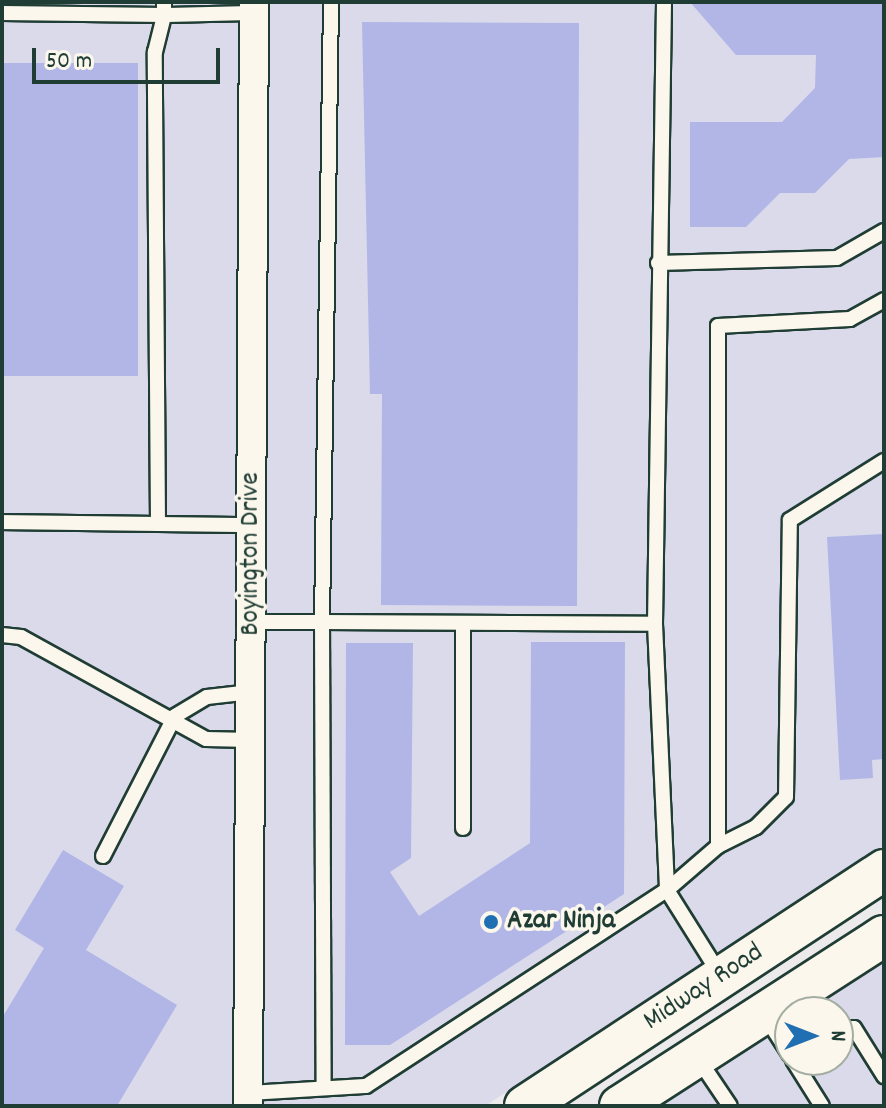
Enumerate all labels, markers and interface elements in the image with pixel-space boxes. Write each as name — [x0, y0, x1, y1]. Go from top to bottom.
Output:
scale bar — [36, 32, 224, 82]
text: 50 m — [46, 45, 92, 79]
street label: Boyington Drive — [235, 472, 269, 636]
place label: Azar Ninja — [507, 905, 615, 939]
marker: Azar Ninja — [482, 913, 500, 931]
street label: Midway Road — [638, 937, 770, 1039]
north arrow — [774, 996, 854, 1076]
text: N — [821, 1031, 852, 1041]

